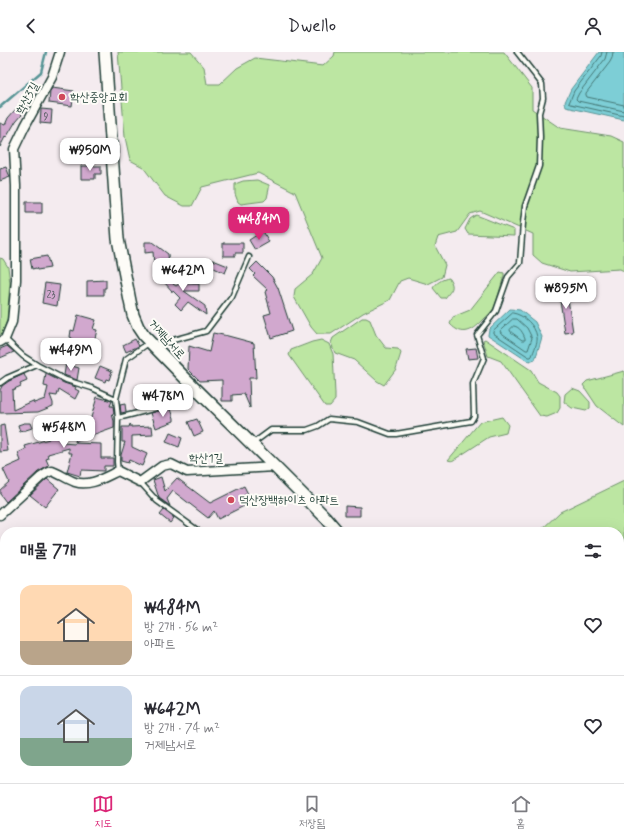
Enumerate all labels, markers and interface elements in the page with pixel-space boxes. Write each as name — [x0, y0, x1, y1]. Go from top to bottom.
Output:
text: Dwello — [288, 14, 336, 38]
icon: back — [20, 15, 42, 37]
icon: person — [582, 15, 604, 37]
street label: 학산3길 — [13, 79, 43, 117]
place label: 학산중앙교회 — [70, 90, 128, 106]
marker: 학산중앙교회 — [57, 92, 67, 102]
house number: 9 — [44, 111, 49, 124]
pin: ₩950M — [62, 138, 118, 172]
text: ₩950M — [69, 142, 111, 159]
pin: ₩484M — [231, 207, 287, 241]
text: ₩484M — [237, 211, 281, 228]
pin: ₩642M — [155, 258, 211, 292]
text: ₩642M — [161, 262, 205, 279]
pin: ₩895M — [538, 276, 594, 310]
text: ₩895M — [544, 280, 588, 297]
house number: 23 — [46, 289, 56, 302]
street label: 거제남서로 — [144, 316, 188, 363]
pin: ₩449M — [43, 338, 99, 372]
text: ₩449M — [49, 342, 93, 359]
pin: ₩478M — [135, 384, 191, 418]
text: ₩478M — [142, 388, 184, 405]
pin: ₩548M — [36, 415, 92, 449]
text: ₩548M — [42, 419, 86, 436]
street label: 학산1길 — [189, 451, 224, 467]
place label: 덕산장백하이츠 아파트 — [239, 493, 339, 509]
marker: 덕산장백하이츠 아파트 — [226, 495, 236, 505]
text: 매물 7개 — [20, 540, 76, 562]
icon: filters — [582, 540, 604, 562]
text: ₩484M — [144, 597, 201, 619]
icon: home — [52, 601, 100, 649]
icon: heart — [582, 614, 604, 636]
text: 방 2개 · 56 m² — [144, 619, 218, 636]
text: 아파트 — [144, 636, 175, 653]
text: ₩642M — [144, 698, 201, 720]
icon: home — [52, 702, 100, 750]
icon: heart — [582, 715, 604, 737]
text: 방 2개 · 74 m² — [144, 720, 220, 737]
text: 거제남서로 — [144, 737, 196, 754]
tab: 지도 — [92, 793, 114, 831]
tab: 저장됨 — [299, 793, 325, 831]
tab: 홈 — [510, 793, 532, 831]

